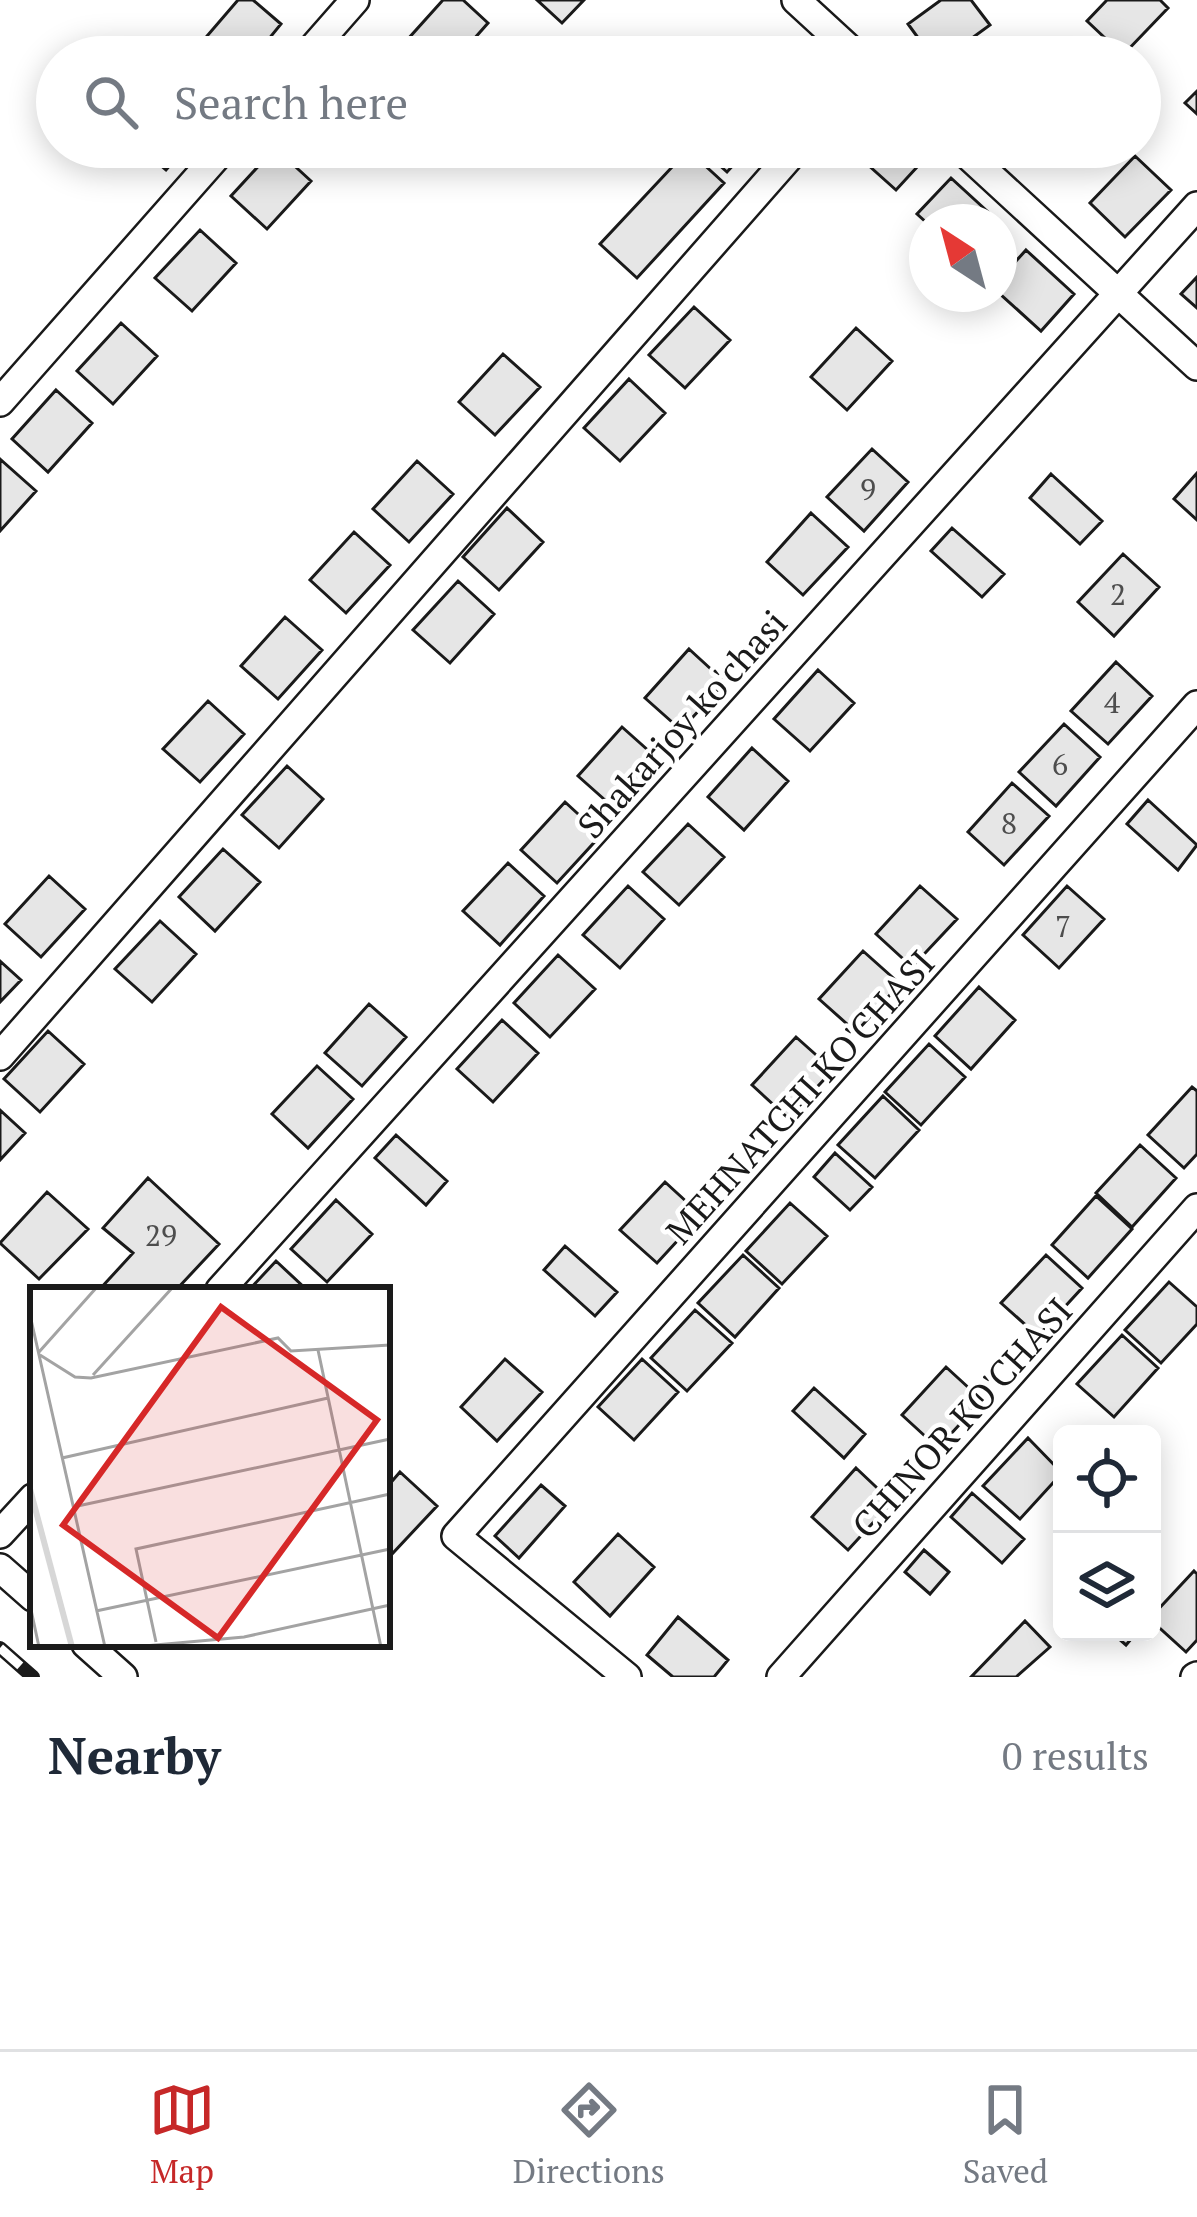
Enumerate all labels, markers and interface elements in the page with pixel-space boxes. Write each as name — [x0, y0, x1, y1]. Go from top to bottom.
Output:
search box — [36, 36, 1161, 168]
icon: search — [78, 69, 144, 135]
text: Search here — [174, 72, 408, 132]
north arrow — [909, 204, 1017, 312]
house number: 9 — [860, 469, 876, 509]
house number: 2 — [1110, 574, 1126, 614]
street label: Shakarjoy ko'chasi — [567, 600, 797, 848]
house number: 4 — [1104, 682, 1120, 722]
house number: 6 — [1052, 744, 1068, 784]
house number: 8 — [1001, 803, 1017, 843]
house number: 7 — [1055, 906, 1071, 946]
street label: MEHNATCHI KO'CHASI — [655, 940, 944, 1253]
house number: 29 — [145, 1215, 177, 1255]
inset map — [30, 1287, 390, 1647]
street label: CHINOR KO'CHASI — [841, 1288, 1082, 1548]
map controls — [1053, 1425, 1161, 1641]
button: locate — [1053, 1425, 1161, 1533]
button: layers — [1053, 1533, 1161, 1641]
text: Nearby — [48, 1721, 221, 1789]
text: 0 results — [1002, 1729, 1149, 1781]
tab: Map — [149, 2077, 215, 2192]
tab: Directions — [513, 2077, 665, 2192]
tab: Saved — [963, 2077, 1048, 2192]

